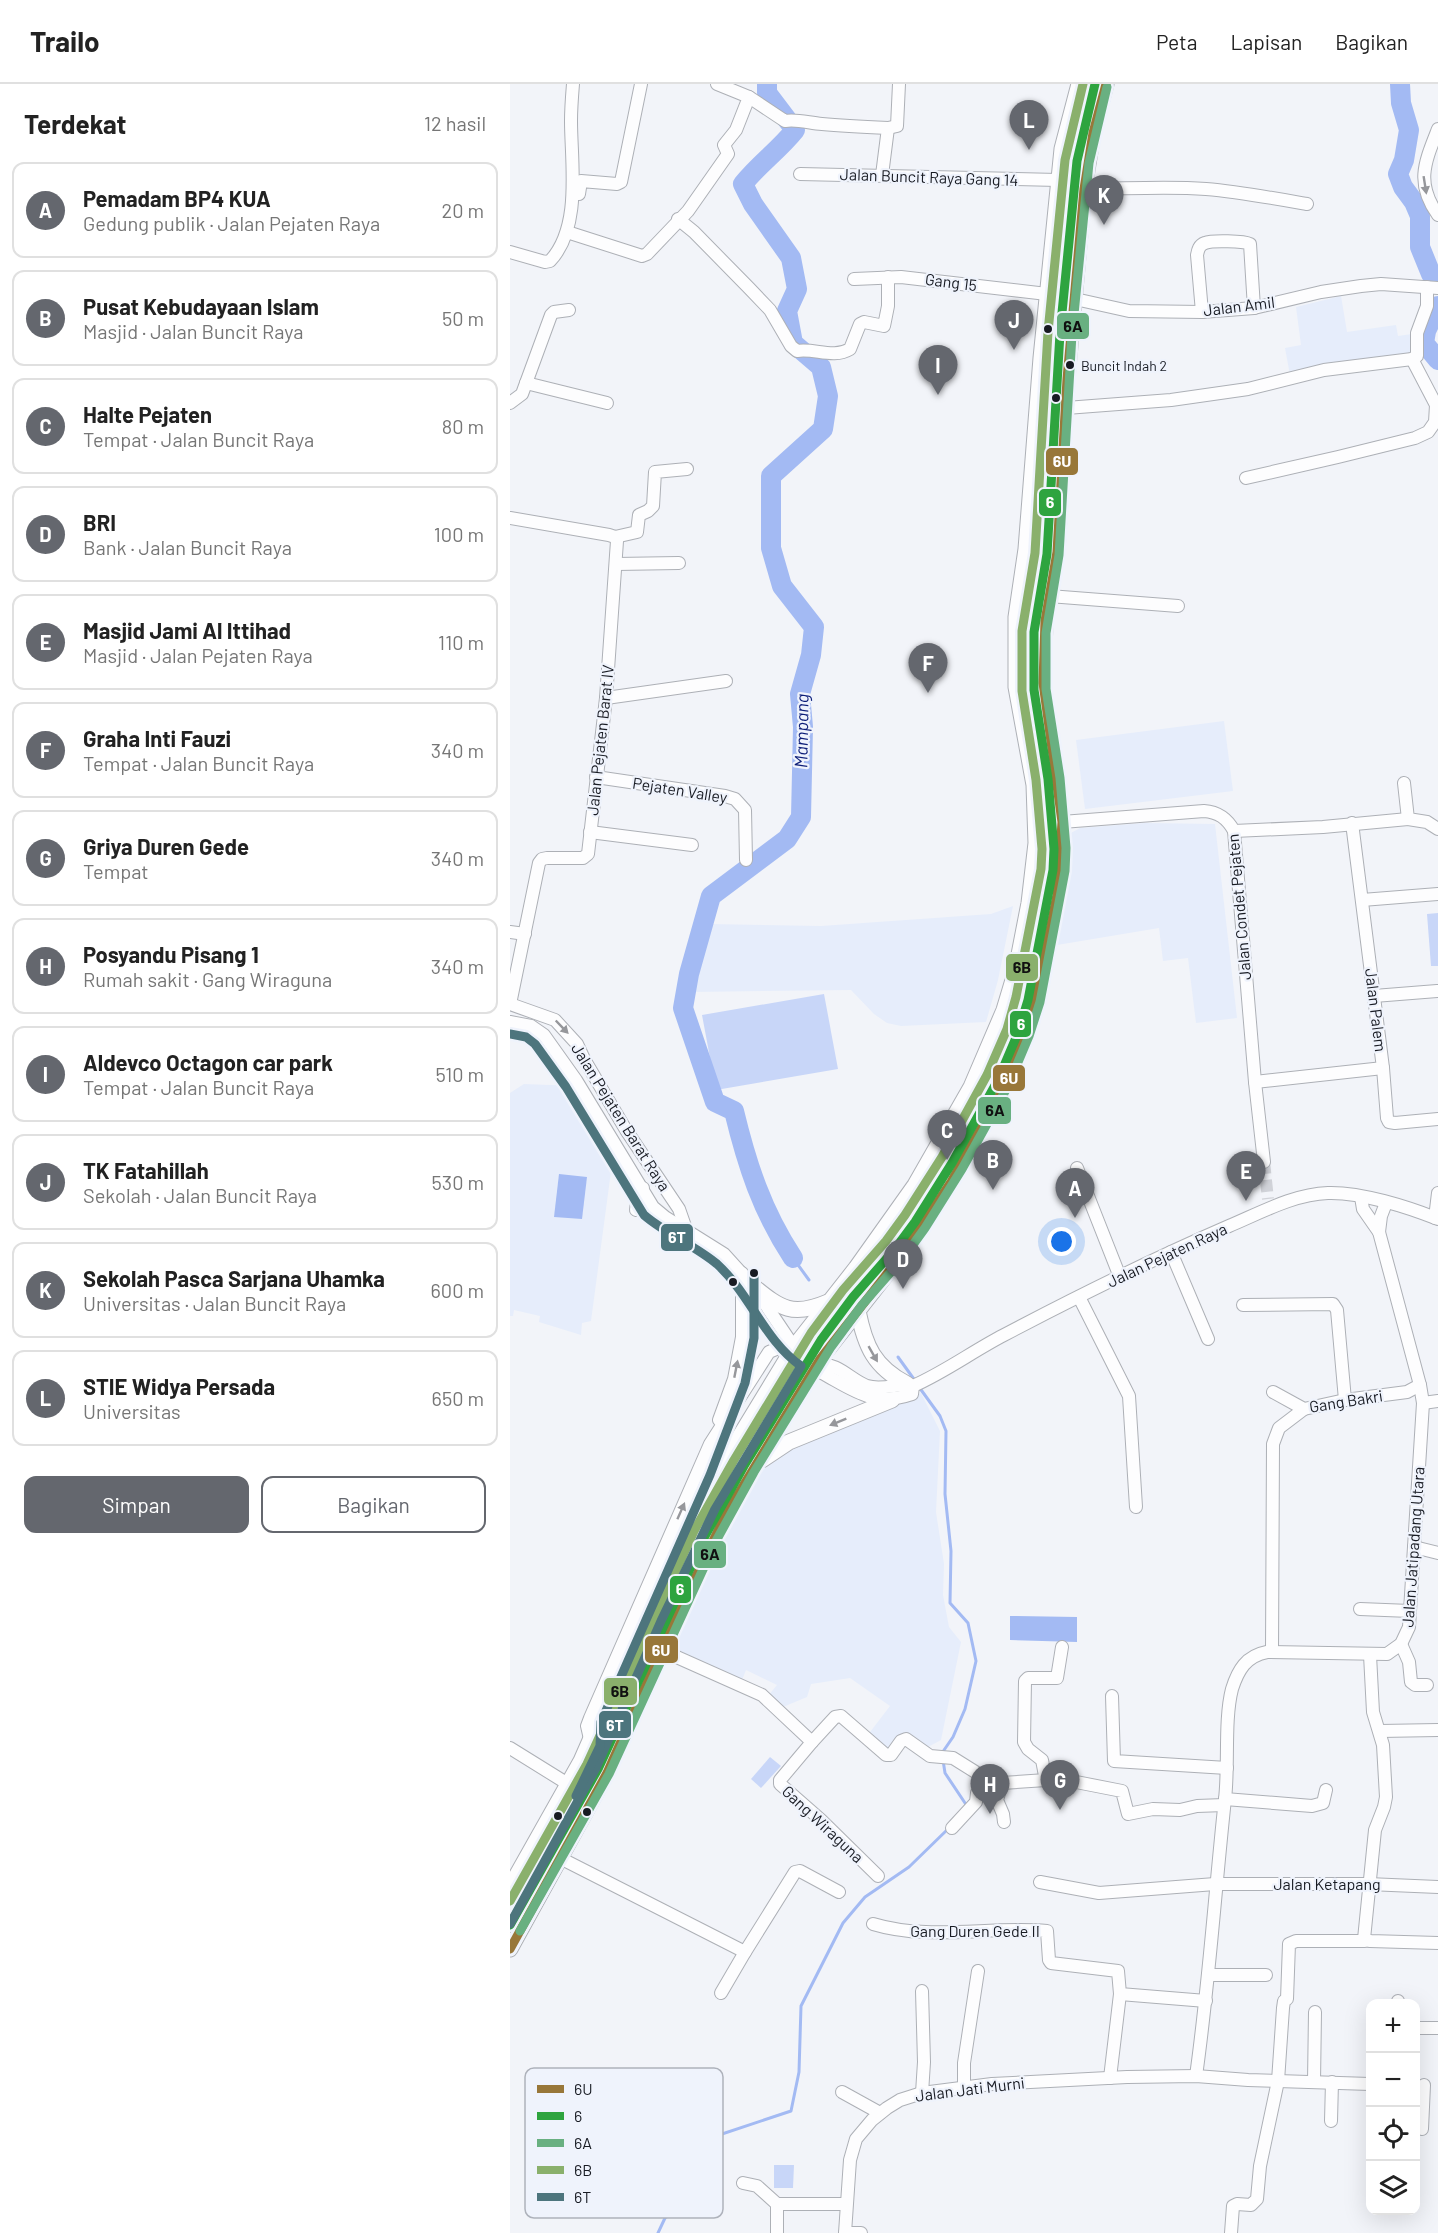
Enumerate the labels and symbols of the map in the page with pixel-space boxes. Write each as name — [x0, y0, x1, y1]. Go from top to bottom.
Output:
pin: L — [1010, 100, 1048, 150]
street label: Jalan Buncit Raya Gang 14 — [839, 164, 1019, 189]
one-way arrow — [1420, 175, 1429, 194]
pin: K — [1084, 176, 1124, 225]
street label: Gang 15 — [924, 269, 978, 294]
street label: Jalan Amil — [1202, 292, 1276, 319]
pin: J — [994, 300, 1034, 350]
line badge: 6A — [1056, 312, 1090, 340]
text: 6A — [1063, 316, 1083, 335]
unlabelled marker — [1042, 323, 1054, 335]
pin: I — [918, 346, 958, 395]
place label: Buncit Indah 2 — [1081, 357, 1167, 374]
marker: Buncit Indah 2 — [1064, 359, 1076, 371]
unlabelled marker — [1050, 392, 1062, 404]
line badge: 6U — [1045, 447, 1079, 476]
text: 6U — [1053, 451, 1071, 470]
line badge: 6 — [1038, 488, 1062, 517]
text: 6 — [1046, 492, 1055, 511]
pin: F — [908, 644, 948, 693]
street label: Jalan Pejaten Barat IV — [582, 664, 617, 816]
water label: Mampang — [789, 694, 813, 768]
street label: Pejaten Valley — [631, 773, 729, 806]
street label: Jalan Condet Pejaten — [1223, 833, 1254, 981]
line badge: 6B — [1005, 953, 1039, 982]
text: 6B — [1013, 957, 1031, 976]
street label: Jalan Palem — [1362, 967, 1391, 1053]
line badge: 6 — [1009, 1010, 1032, 1038]
text: 6 — [1017, 1014, 1026, 1033]
one-way arrow — [555, 1020, 569, 1034]
street label: Jalan Pejaten Barat Raya — [568, 1039, 675, 1194]
line badge: 6U — [992, 1064, 1026, 1092]
text: 6U — [1000, 1068, 1018, 1087]
line badge: 6A — [977, 1096, 1012, 1125]
text: 6A — [985, 1100, 1005, 1119]
pin: C — [928, 1110, 966, 1160]
pin: B — [974, 1140, 1012, 1190]
pin: E — [1226, 1152, 1266, 1201]
pin: A — [1056, 1168, 1094, 1218]
street label: Jalan Pejaten Raya — [1104, 1218, 1230, 1291]
line badge: 6T — [660, 1223, 694, 1252]
text: 6T — [668, 1227, 686, 1246]
your location — [1047, 1227, 1076, 1256]
pin: D — [884, 1240, 922, 1289]
unlabelled marker — [748, 1267, 760, 1279]
unlabelled marker — [727, 1276, 739, 1288]
one-way arrow — [867, 1346, 878, 1362]
one-way arrow — [732, 1359, 741, 1378]
street label: Gang Bakri — [1308, 1385, 1384, 1416]
one-way arrow — [829, 1417, 847, 1427]
street label: Jalan Jatipadang Utara — [1397, 1466, 1428, 1628]
one-way arrow — [677, 1502, 686, 1520]
line badge: 6A — [693, 1540, 727, 1569]
text: 6A — [700, 1544, 720, 1563]
line badge: 6 — [669, 1575, 692, 1604]
text: 6 — [676, 1579, 685, 1598]
line badge: 6U — [644, 1635, 679, 1664]
text: 6U — [652, 1640, 670, 1659]
line badge: 6B — [603, 1677, 638, 1706]
text: 6B — [611, 1681, 629, 1700]
line badge: 6T — [598, 1710, 632, 1739]
text: 6T — [606, 1715, 624, 1734]
pin: G — [1040, 1760, 1080, 1810]
pin: H — [970, 1764, 1010, 1814]
street label: Gang Wiraguna — [779, 1781, 868, 1866]
unlabelled marker — [581, 1806, 593, 1818]
unlabelled marker — [552, 1810, 564, 1822]
street label: Jalan Ketapang — [1273, 1874, 1381, 1893]
street label: Gang Duren Gede II — [910, 1921, 1040, 1940]
legend — [525, 2068, 723, 2218]
street label: Jalan Jati Murni — [914, 2072, 1026, 2105]
text: 6U — [574, 2079, 593, 2098]
text: 6 — [574, 2106, 582, 2125]
text: 6A — [574, 2133, 592, 2152]
text: 6B — [574, 2160, 592, 2179]
text: 6T — [574, 2187, 591, 2206]

